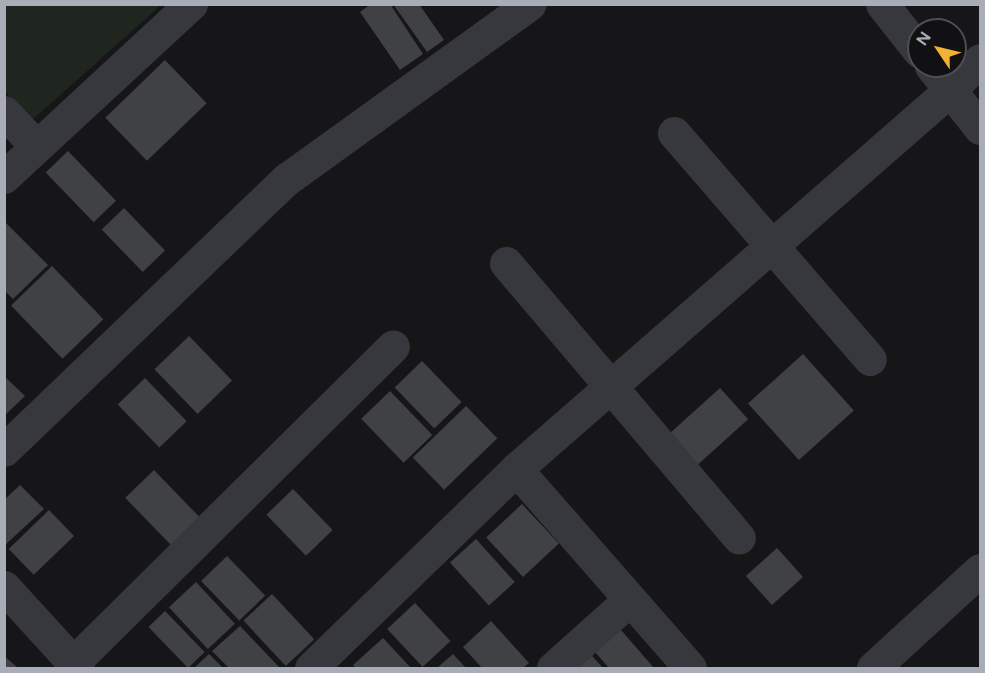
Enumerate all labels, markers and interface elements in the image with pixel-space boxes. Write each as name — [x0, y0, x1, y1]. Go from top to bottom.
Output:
north arrow — [907, 18, 967, 78]
text: N — [912, 28, 935, 49]

